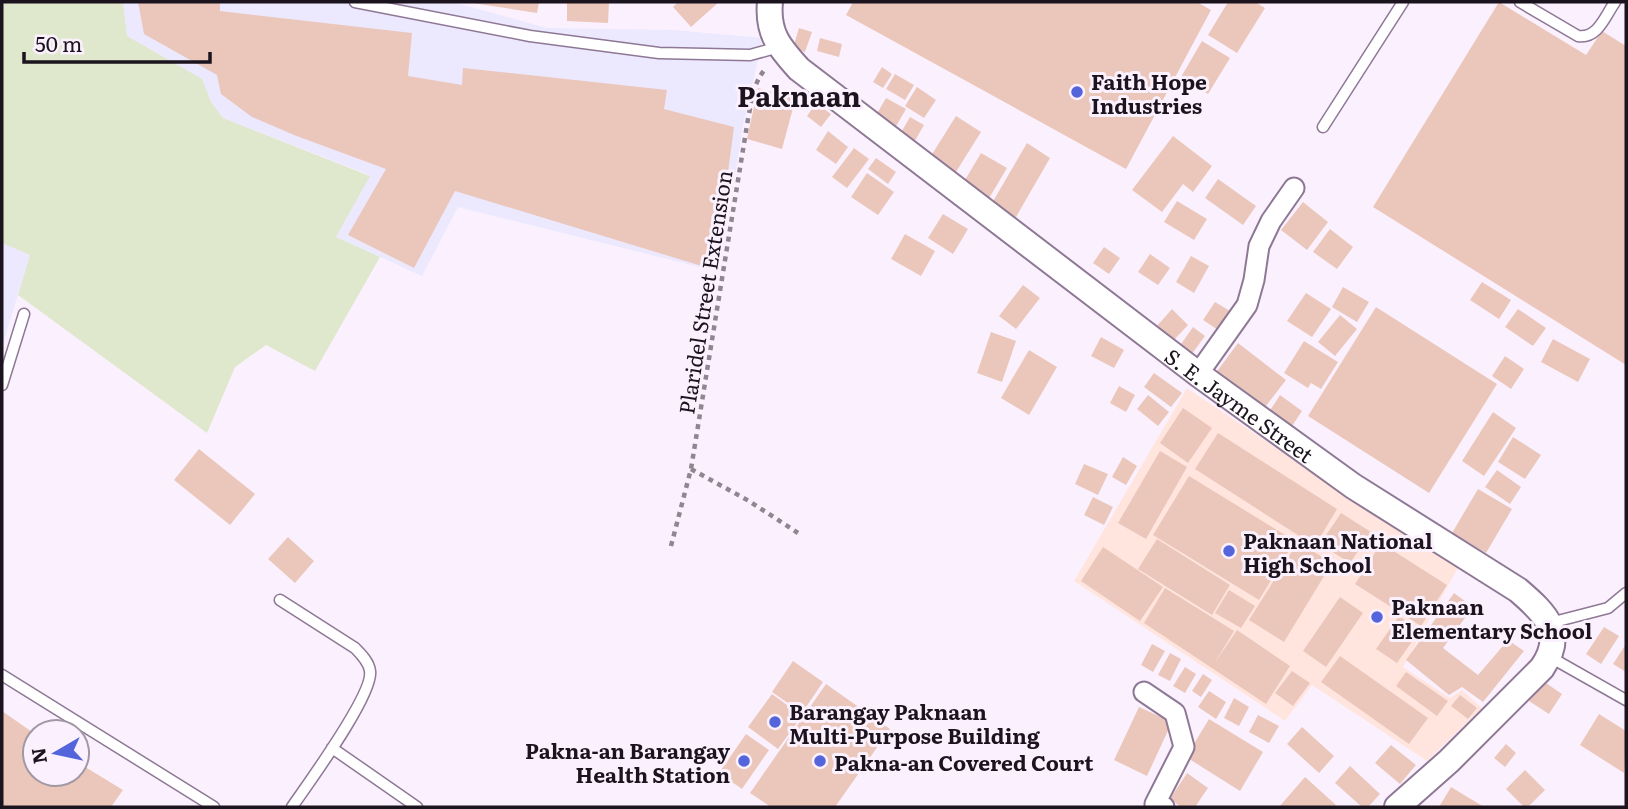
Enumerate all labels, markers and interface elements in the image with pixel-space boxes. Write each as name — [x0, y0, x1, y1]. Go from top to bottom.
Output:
scale bar — [24, 21, 210, 65]
text: 50 m — [35, 27, 82, 58]
place label: Faith Hope Industries — [1091, 65, 1207, 120]
district label: Paknaan — [737, 74, 861, 116]
marker: Faith Hope Industries — [1069, 84, 1085, 100]
street label: Plaridel Street Extension — [669, 168, 739, 416]
street label: S. E. Jayme Street — [1159, 339, 1321, 469]
place label: Paknaan National High School — [1243, 524, 1433, 579]
marker: Paknaan National High School — [1221, 543, 1237, 559]
place label: Paknaan Elementary School — [1391, 590, 1593, 645]
marker: Paknaan Elementary School — [1369, 609, 1385, 625]
place label: Barangay Paknaan Multi-Purpose Building — [789, 695, 1040, 750]
marker: Barangay Paknaan Multi-Purpose Building — [767, 714, 783, 730]
north arrow — [21, 718, 91, 788]
place label: Pakna-an Barangay Health Station — [525, 734, 730, 789]
text: N — [23, 746, 53, 766]
place label: Pakna-an Covered Court — [834, 746, 1094, 777]
marker: Pakna-an Barangay Health Station — [736, 753, 752, 769]
marker: Pakna-an Covered Court — [812, 753, 828, 769]

